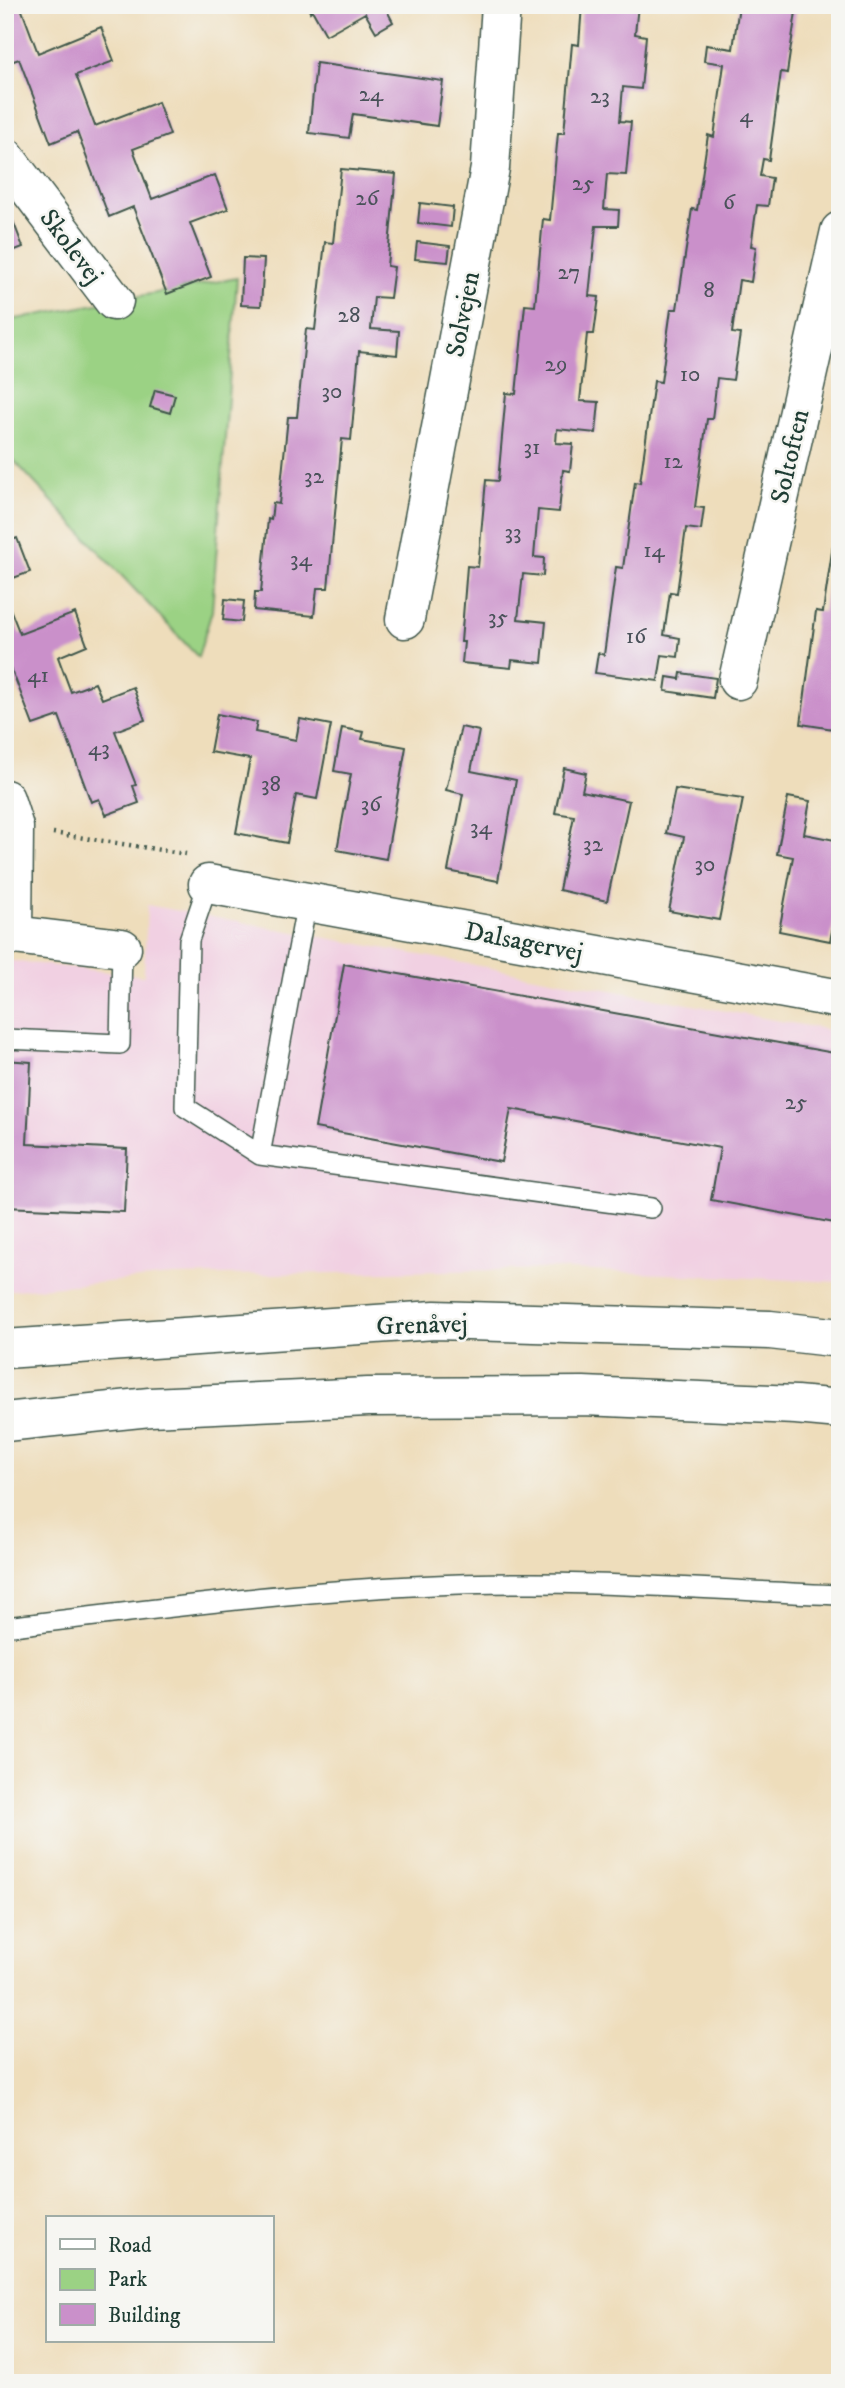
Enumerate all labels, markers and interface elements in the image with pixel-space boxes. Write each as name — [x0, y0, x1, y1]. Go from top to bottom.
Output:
house number: 24 — [359, 80, 384, 109]
house number: 23 — [590, 82, 610, 111]
house number: 4 — [739, 101, 753, 130]
house number: 25 — [572, 169, 594, 198]
house number: 26 — [355, 184, 380, 213]
house number: 6 — [723, 188, 736, 217]
street label: Skolevej — [32, 203, 110, 291]
house number: 27 — [558, 258, 580, 287]
street label: Solvejen — [439, 268, 488, 360]
house number: 8 — [703, 276, 715, 305]
house number: 28 — [338, 301, 360, 330]
house number: 29 — [545, 350, 567, 379]
house number: 10 — [680, 360, 700, 389]
house number: 30 — [322, 377, 342, 406]
street label: Soltoften — [764, 406, 817, 507]
house number: 31 — [523, 433, 541, 462]
house number: 12 — [663, 447, 684, 476]
house number: 32 — [304, 462, 325, 491]
house number: 33 — [504, 518, 522, 547]
house number: 14 — [643, 536, 666, 565]
house number: 34 — [290, 545, 313, 574]
house number: 35 — [488, 603, 508, 632]
house number: 16 — [626, 622, 647, 651]
house number: 41 — [27, 661, 49, 690]
house number: 43 — [88, 734, 110, 763]
house number: 38 — [261, 770, 281, 799]
house number: 36 — [361, 790, 382, 819]
house number: 34 — [470, 813, 493, 842]
house number: 32 — [583, 830, 604, 859]
house number: 30 — [695, 850, 715, 879]
street label: Dalsagervej — [462, 915, 586, 970]
house number: 25 — [785, 1088, 807, 1117]
street label: Grenåvej — [376, 1307, 468, 1344]
legend — [46, 2216, 273, 2342]
text: Road — [108, 2233, 152, 2259]
text: Park — [108, 2267, 148, 2293]
text: Building — [108, 2303, 181, 2329]

